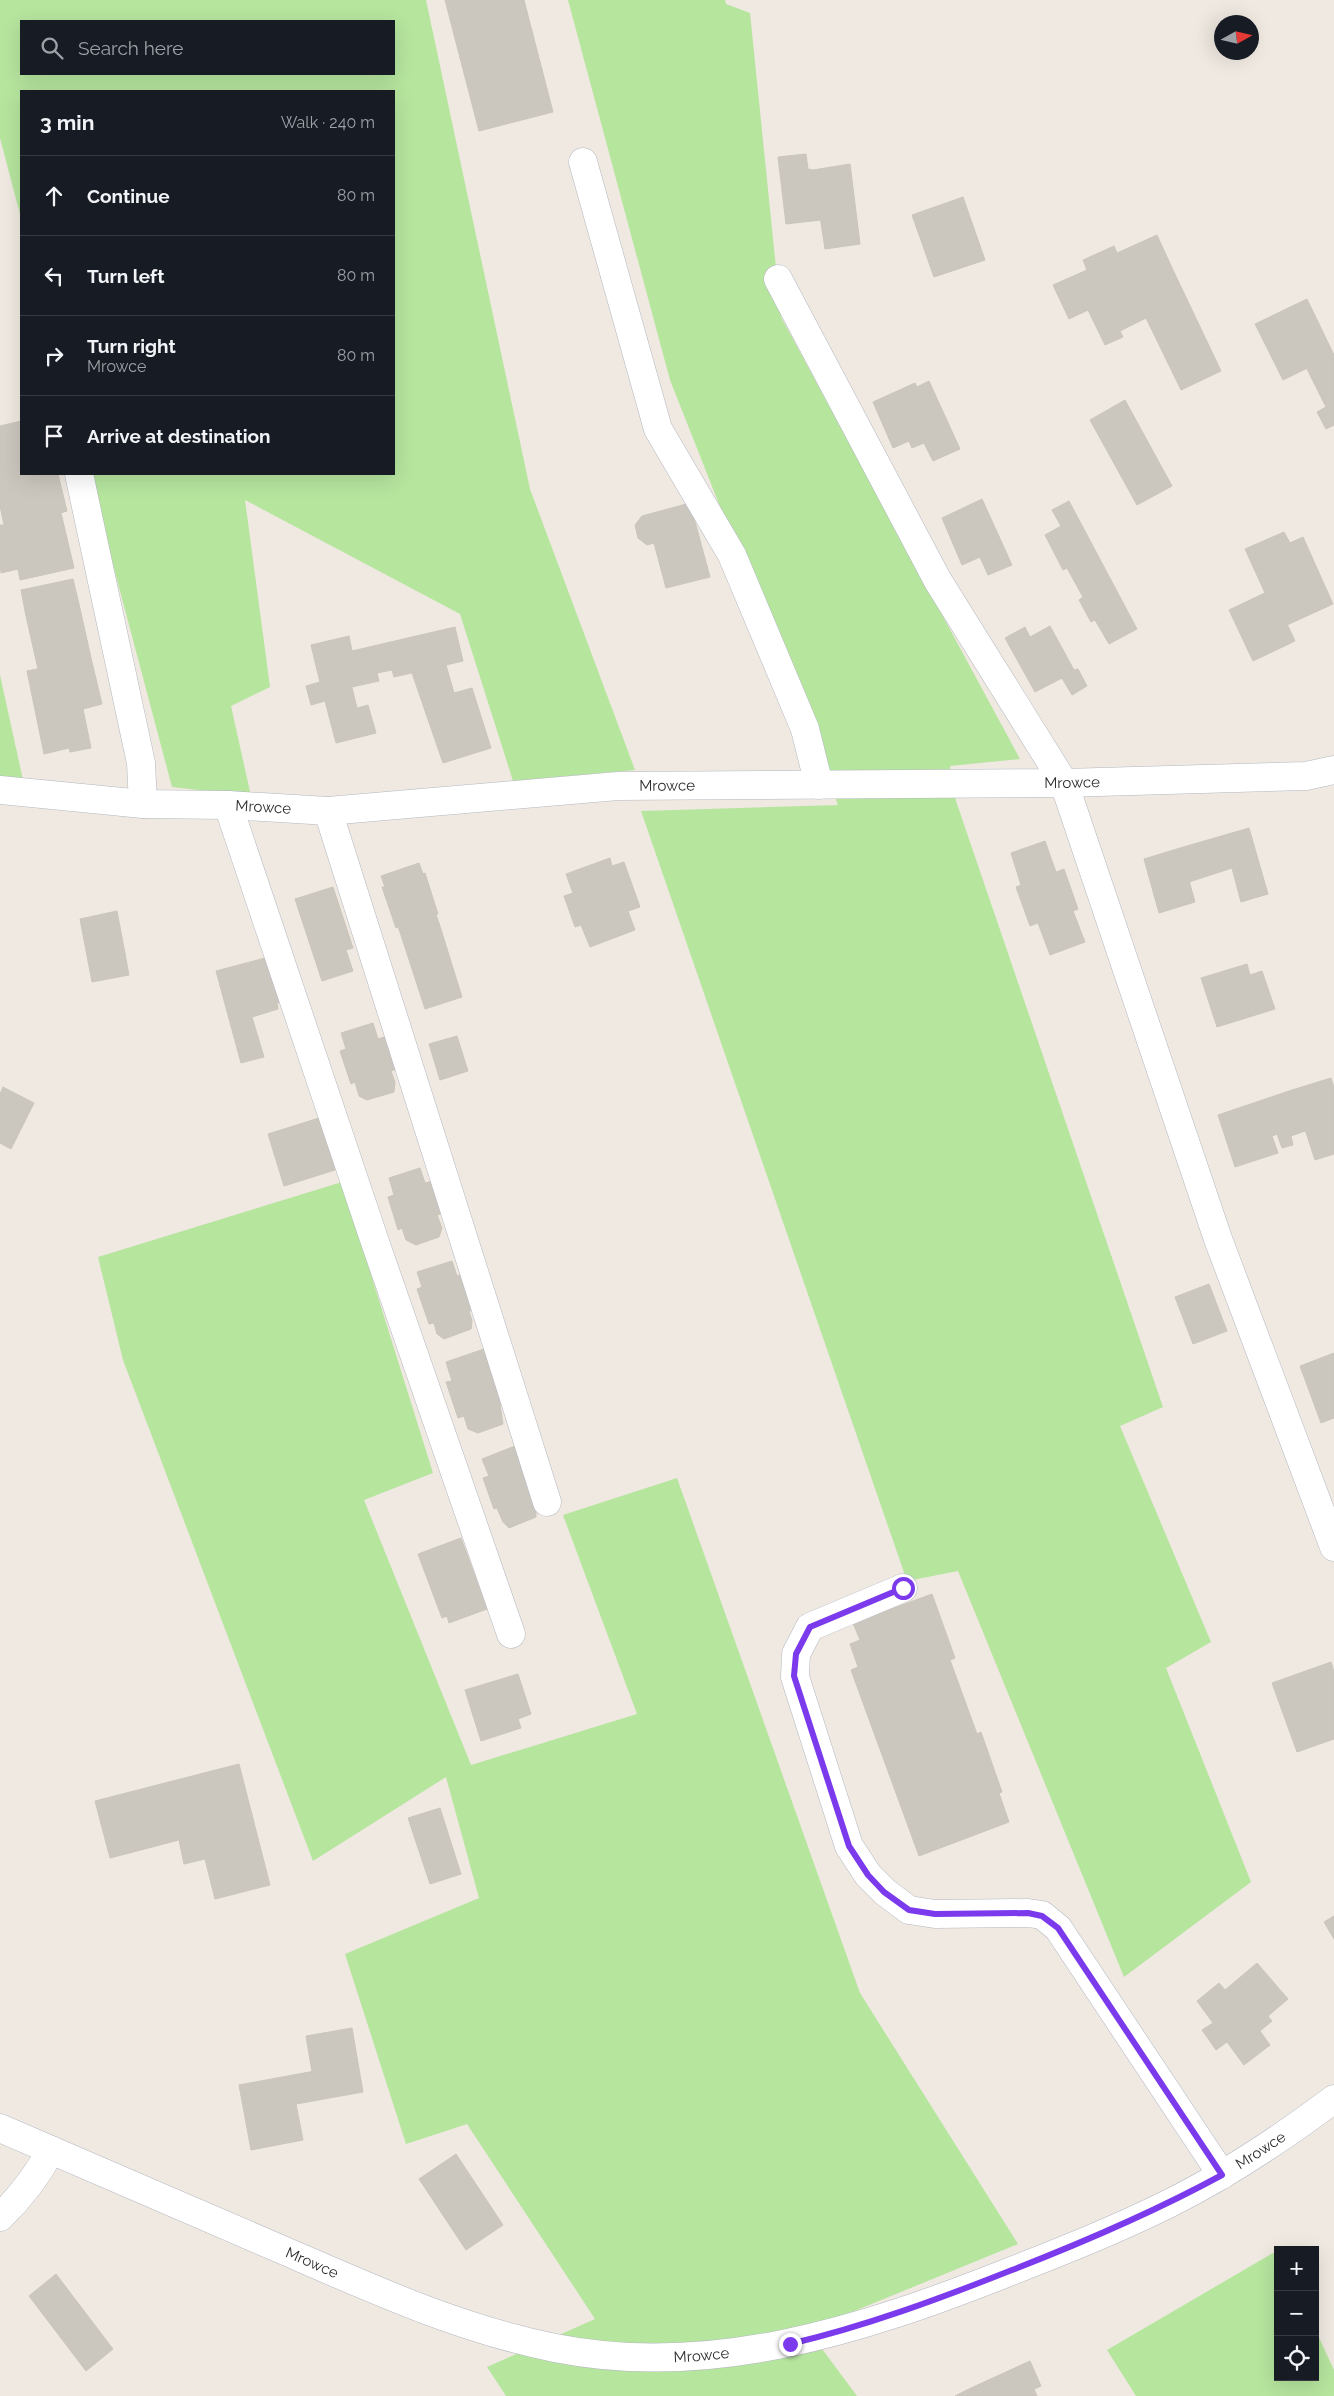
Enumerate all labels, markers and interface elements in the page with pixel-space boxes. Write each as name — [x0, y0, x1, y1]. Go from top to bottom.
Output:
north arrow — [1214, 15, 1259, 60]
search box — [20, 20, 395, 75]
icon: search — [38, 34, 66, 62]
text: Search here — [78, 37, 184, 59]
text: 3 min — [40, 110, 94, 135]
text: Walk · 240 m — [281, 113, 375, 132]
icon: ahead — [40, 182, 68, 210]
text: Continue — [87, 185, 170, 207]
text: 80 m — [337, 186, 375, 205]
icon: left — [40, 262, 68, 290]
text: Turn left — [87, 265, 164, 287]
text: 80 m — [337, 266, 375, 285]
text: Turn right — [87, 335, 176, 357]
icon: right — [40, 342, 68, 370]
text: 80 m — [337, 346, 375, 365]
text: Mrowce — [87, 357, 146, 376]
icon: arrive — [40, 422, 68, 450]
text: Arrive at destination — [87, 425, 271, 447]
street label: Mrowce — [1044, 773, 1100, 792]
street label: Mrowce — [639, 776, 695, 795]
street label: Mrowce — [235, 796, 292, 818]
route start — [892, 1577, 915, 1600]
street label: Mrowce — [1232, 2127, 1289, 2173]
street label: Mrowce — [283, 2243, 341, 2282]
map controls — [1274, 2246, 1319, 2381]
button: + — [1274, 2246, 1319, 2291]
button: − — [1274, 2291, 1319, 2336]
route end — [779, 2333, 802, 2356]
button: locate — [1274, 2336, 1319, 2381]
street label: Mrowce — [673, 2344, 730, 2366]

